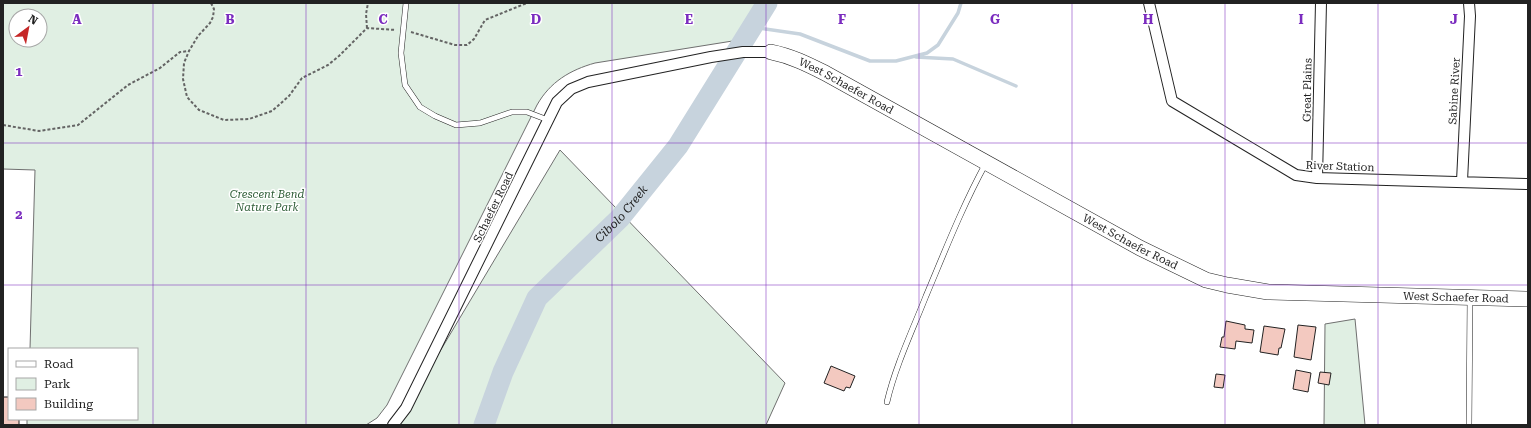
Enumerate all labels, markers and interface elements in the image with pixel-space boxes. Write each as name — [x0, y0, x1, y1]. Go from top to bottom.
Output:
north arrow — [8, 8, 48, 48]
text: N — [26, 12, 41, 28]
text: A — [72, 12, 82, 27]
text: B — [225, 12, 235, 27]
text: C — [378, 12, 388, 27]
text: D — [531, 12, 541, 27]
text: E — [685, 12, 693, 27]
text: F — [838, 12, 846, 27]
text: G — [990, 12, 1000, 27]
text: H — [1143, 12, 1154, 27]
text: I — [1298, 12, 1304, 27]
text: J — [1450, 12, 1458, 27]
street label: West Schaefer Road — [797, 55, 896, 117]
street label: Sabine River — [1446, 57, 1463, 125]
street label: Great Plains — [1300, 58, 1315, 122]
text: 1 — [15, 64, 23, 79]
street label: River Station — [1305, 159, 1375, 174]
street label: Schaefer Road — [471, 170, 516, 245]
water label: Cibolo Creek — [592, 182, 651, 245]
park label: Crescent Bend Nature Park — [230, 188, 304, 214]
text: 2 — [15, 207, 23, 222]
street label: West Schaefer Road — [1080, 212, 1180, 272]
street label: West Schaefer Road — [1403, 290, 1509, 305]
legend — [8, 348, 138, 420]
text: Road — [44, 357, 74, 371]
text: Park — [44, 377, 71, 391]
text: Building — [44, 397, 93, 411]

